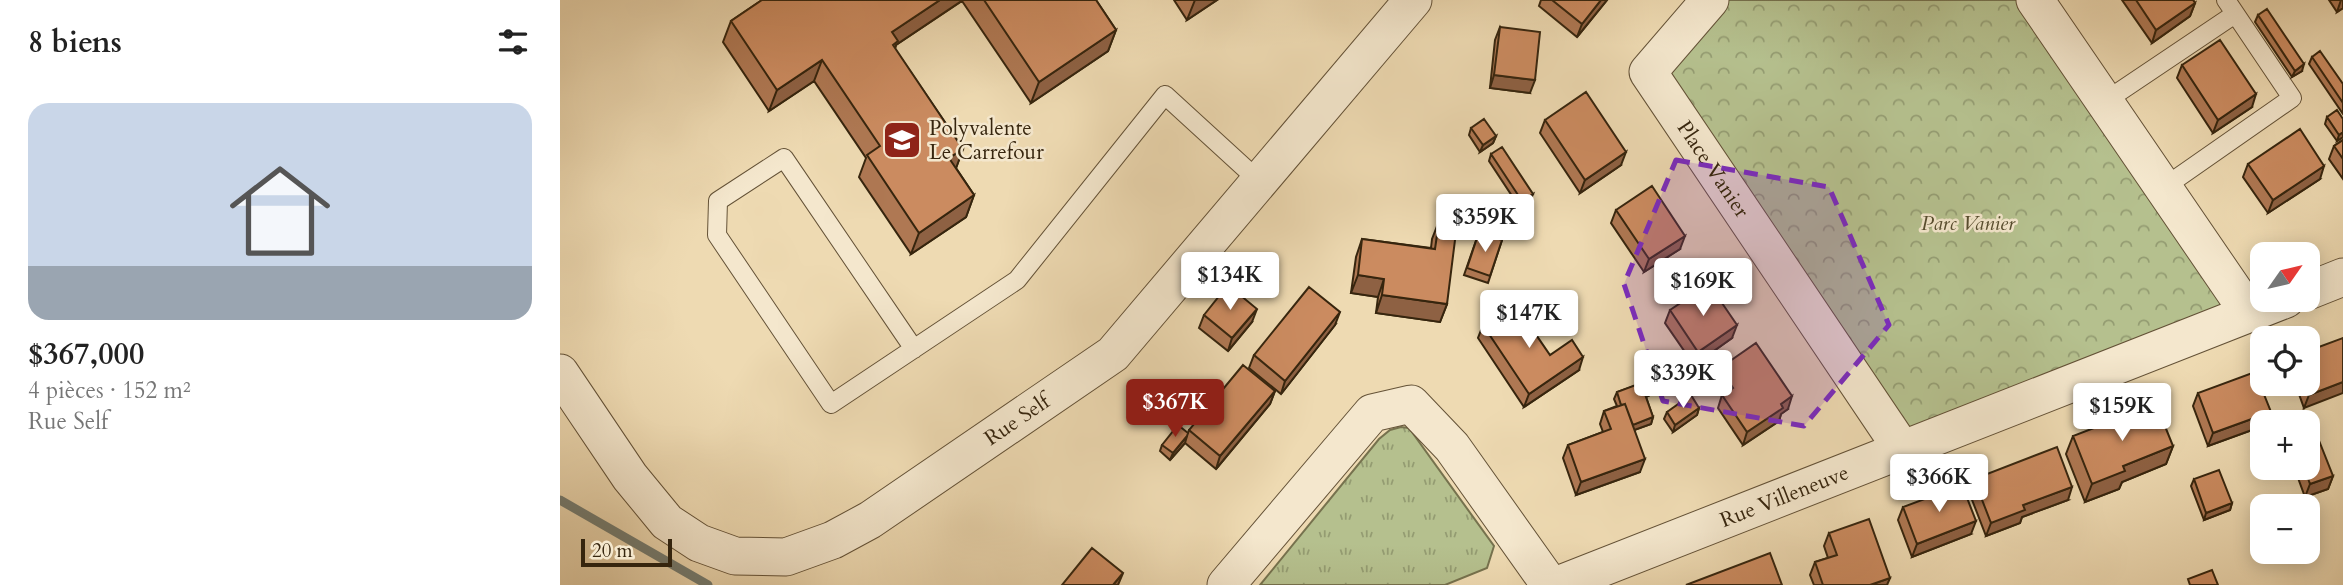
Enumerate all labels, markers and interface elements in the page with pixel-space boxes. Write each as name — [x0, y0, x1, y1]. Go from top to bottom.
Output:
text: 8 biens — [28, 22, 122, 63]
icon: filters — [494, 23, 532, 61]
place label: Polyvalente Le Carrefour — [929, 114, 1044, 167]
street label: Place Vanier — [1670, 115, 1757, 223]
school or university icon: Polyvalente Le Carrefour — [881, 119, 923, 161]
icon: home — [217, 148, 343, 274]
pin: $359K — [1436, 194, 1534, 254]
text: $359K — [1452, 201, 1518, 232]
park label: Parc Vanier — [1921, 209, 2016, 238]
north arrow — [2250, 242, 2320, 312]
map controls — [2250, 242, 2320, 564]
pin: $134K — [1181, 252, 1279, 312]
pin: $169K — [1654, 258, 1752, 318]
text: $134K — [1197, 259, 1263, 290]
text: $169K — [1670, 265, 1736, 296]
pin: $147K — [1480, 290, 1578, 350]
text: $147K — [1496, 297, 1562, 328]
button: locate — [2250, 326, 2320, 396]
text: $367,000 — [28, 334, 144, 375]
pin: $339K — [1634, 350, 1732, 410]
text: $339K — [1650, 357, 1716, 388]
text: 4 pièces · 152 m² — [28, 375, 191, 406]
pin: $367K — [1126, 380, 1224, 439]
pin: $159K — [2073, 384, 2171, 443]
street label: Rue Self — [978, 385, 1058, 452]
text: $367K — [1142, 386, 1208, 417]
text: $159K — [2089, 390, 2155, 421]
text: Rue Self — [28, 406, 108, 437]
button: + — [2250, 410, 2320, 480]
pin: $366K — [1890, 454, 1988, 514]
street label: Rue Villeneuve — [1716, 458, 1853, 535]
text: $366K — [1906, 461, 1972, 492]
button: − — [2250, 494, 2320, 564]
scale bar — [581, 536, 672, 568]
text: 20 m — [592, 538, 633, 564]

